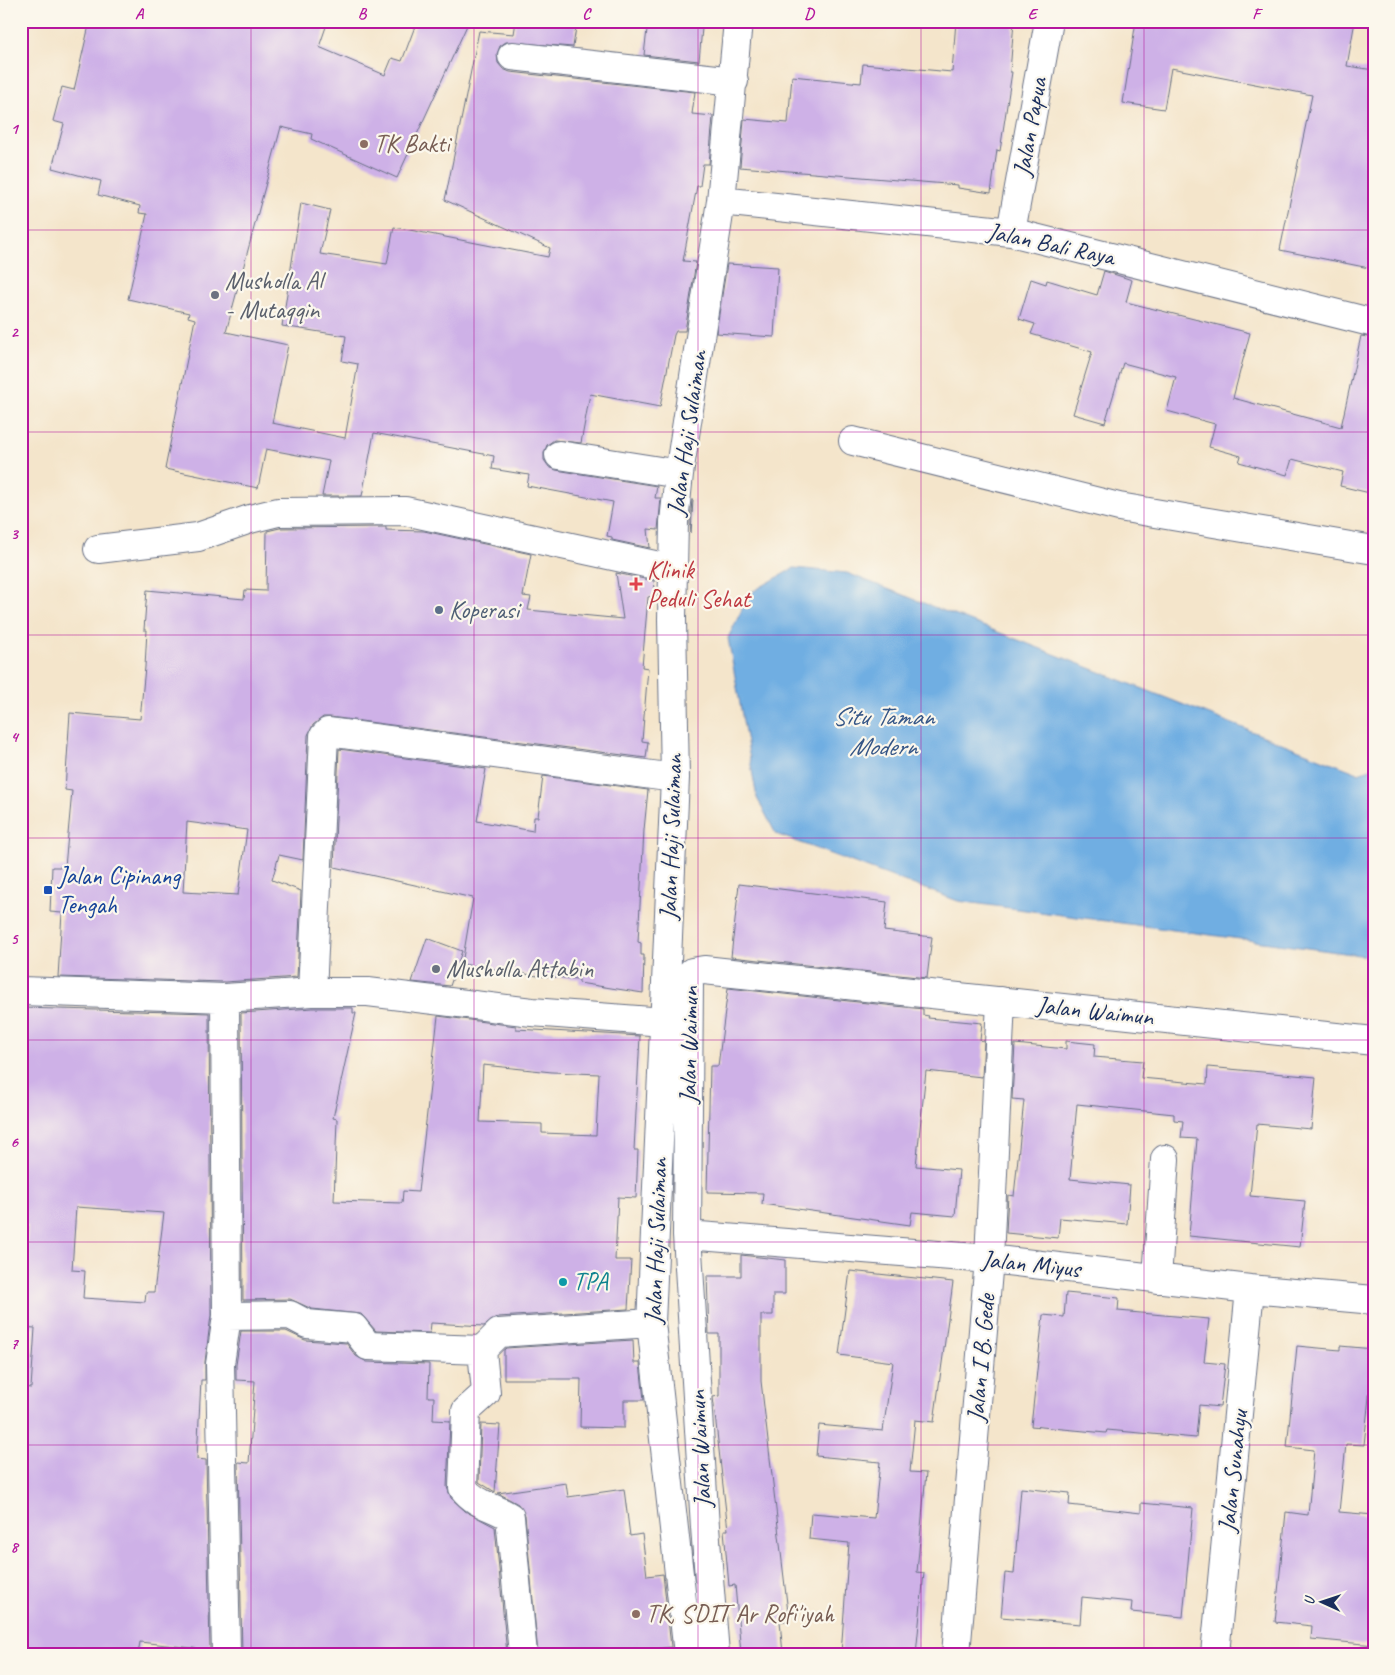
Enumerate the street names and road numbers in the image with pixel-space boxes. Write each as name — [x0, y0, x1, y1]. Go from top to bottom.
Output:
street label: Jalan Papua — [1005, 73, 1055, 180]
street label: Jalan Bali Raya — [984, 215, 1120, 274]
street label: Jalan Haji Sulaiman — [659, 347, 715, 519]
street label: Jalan Haji Sulaiman — [652, 752, 690, 922]
street label: Jalan Waimun — [672, 985, 706, 1105]
street label: Jalan Waimun — [1034, 989, 1156, 1033]
street label: Jalan Haji Sulaiman — [637, 1156, 675, 1326]
street label: Jalan Miyus — [979, 1243, 1084, 1285]
street label: Jalan I B. Gede — [959, 1291, 1003, 1424]
street label: Jalan Waimun — [681, 1389, 719, 1509]
street label: Jalan Sunahyu — [1211, 1407, 1256, 1535]

